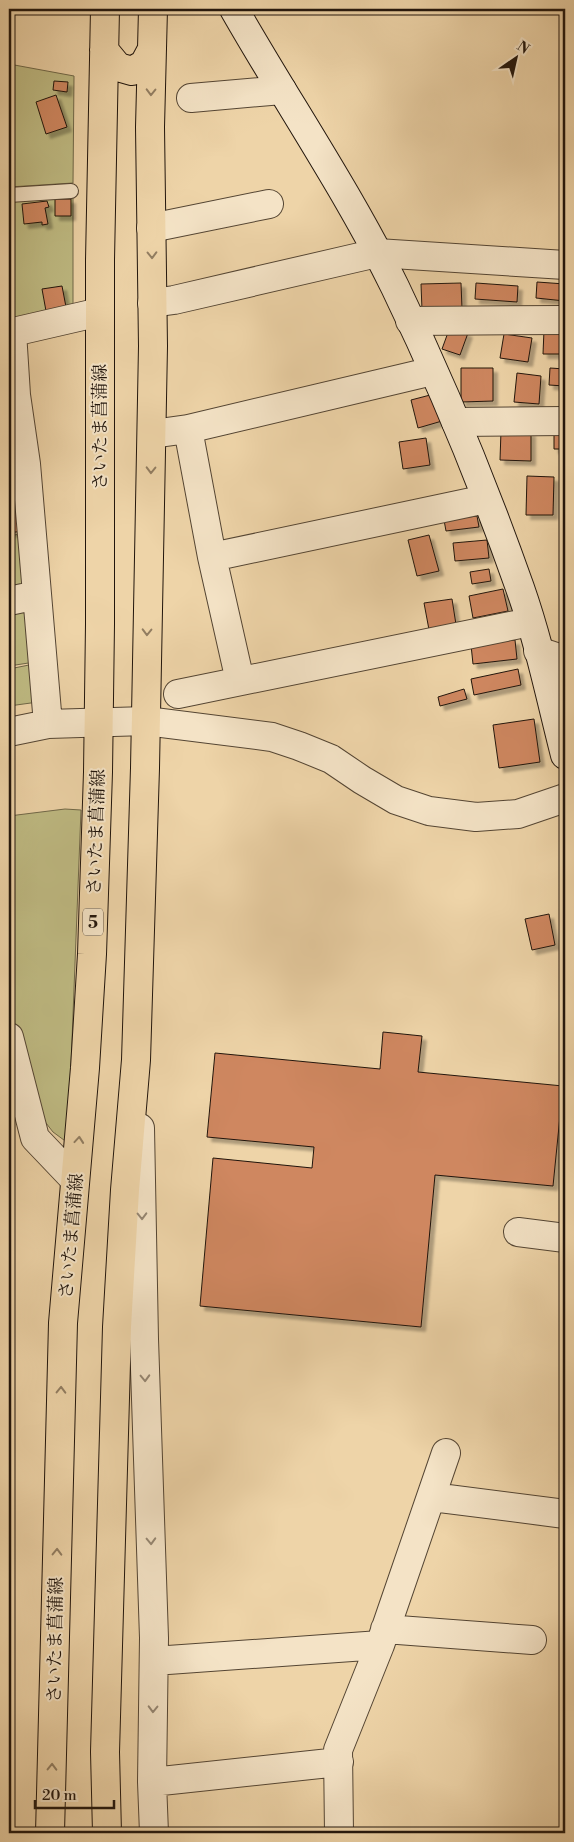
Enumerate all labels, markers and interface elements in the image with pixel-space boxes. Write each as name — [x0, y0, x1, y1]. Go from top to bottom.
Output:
north arrow — [492, 32, 542, 82]
text: N — [513, 37, 532, 59]
one-way arrow — [146, 89, 156, 97]
one-way arrow — [147, 252, 157, 259]
street label: さいたま菖蒲線 — [89, 364, 112, 490]
one-way arrow — [146, 466, 156, 474]
one-way arrow — [142, 629, 152, 637]
street label: さいたま菖蒲線 — [83, 769, 110, 895]
road number: 5 — [83, 909, 103, 936]
one-way arrow — [73, 1136, 84, 1144]
street label: さいたま菖蒲線 — [55, 1172, 88, 1300]
one-way arrow — [137, 1212, 147, 1220]
one-way arrow — [140, 1375, 150, 1383]
one-way arrow — [56, 1385, 67, 1393]
one-way arrow — [145, 1537, 156, 1545]
one-way arrow — [52, 1548, 62, 1556]
street label: さいたま菖蒲線 — [43, 1577, 68, 1703]
one-way arrow — [148, 1706, 159, 1714]
one-way arrow — [46, 1763, 57, 1771]
scale bar — [35, 1777, 114, 1809]
text: 20 m — [42, 1786, 77, 1805]

